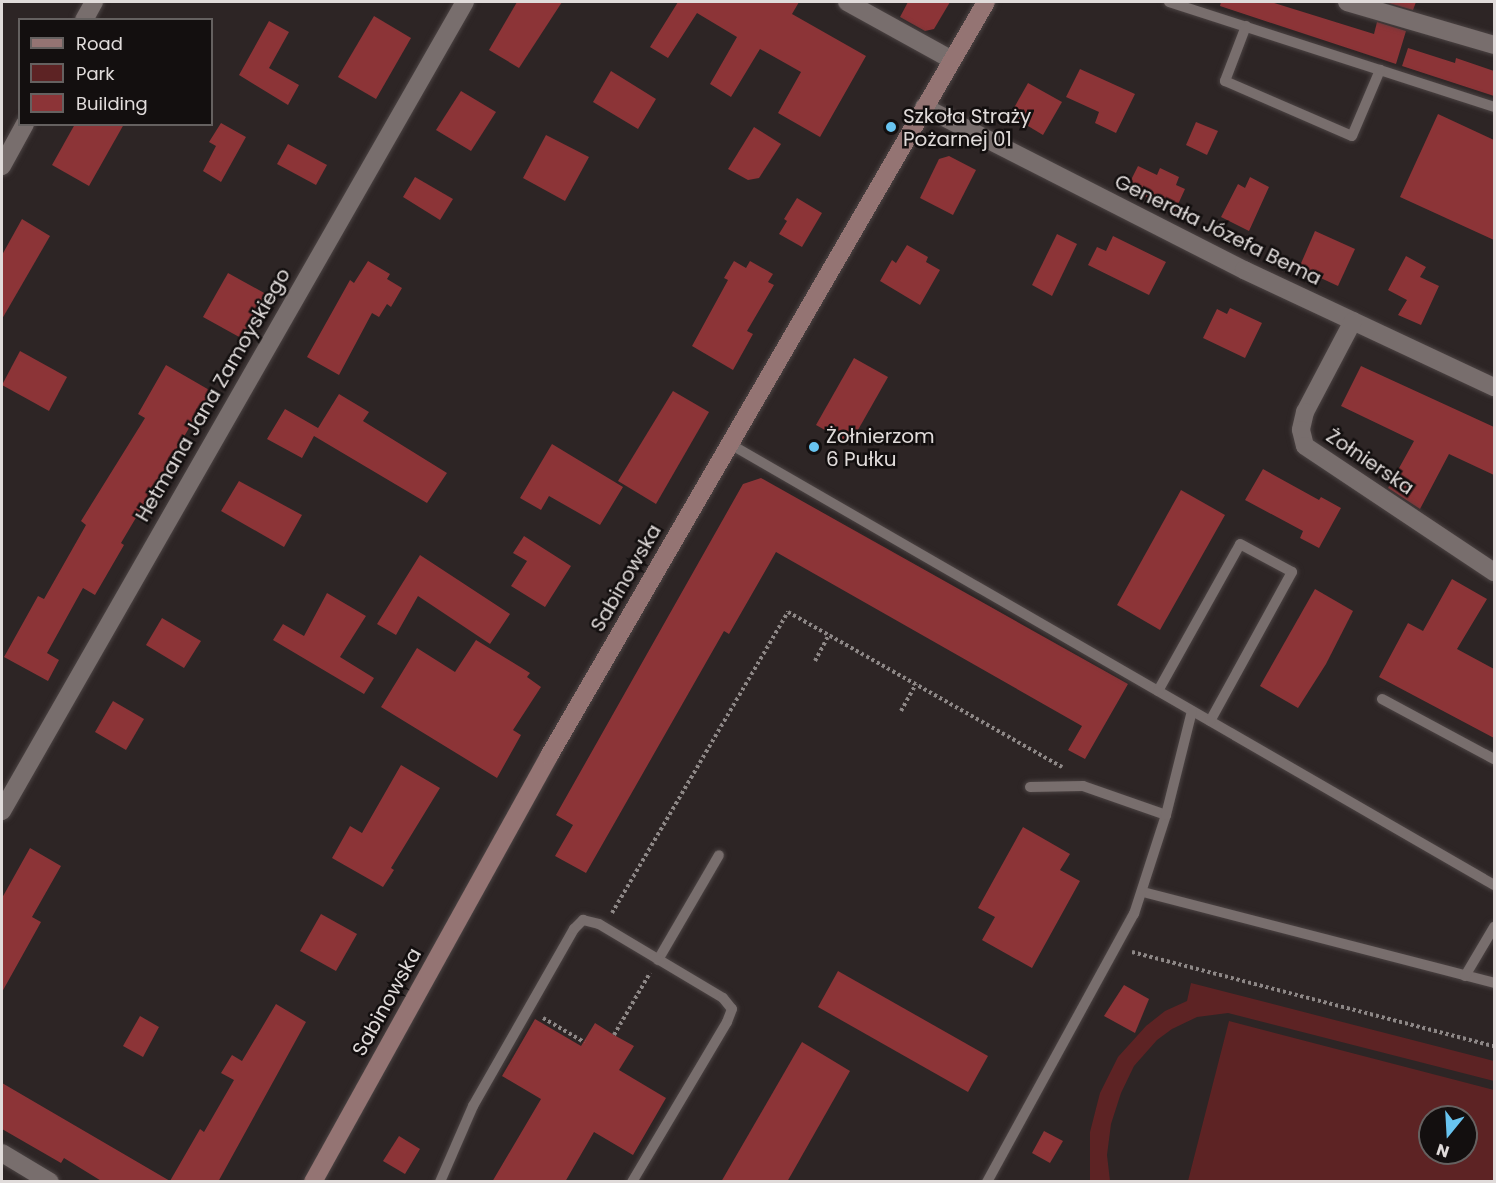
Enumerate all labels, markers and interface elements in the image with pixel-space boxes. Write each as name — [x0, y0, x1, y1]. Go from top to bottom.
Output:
legend — [18, 18, 213, 126]
text: Road — [76, 31, 123, 56]
text: Park — [76, 61, 115, 86]
text: Building — [76, 91, 148, 116]
place label: Szkoła Straży Pożarnej 01 — [903, 104, 1031, 151]
marker: Szkoła Straży Pożarnej 01 — [884, 120, 898, 134]
street label: Generała Józefa Bema — [1111, 169, 1325, 291]
street label: Hetmana Jana Zamoyskiego — [130, 264, 296, 526]
place label: Żołnierzom 6 Pułku — [826, 424, 935, 471]
street label: Żołnierska — [1322, 424, 1418, 500]
marker: Żołnierzom 6 Pułku — [807, 440, 821, 454]
street label: Sabinowska — [586, 520, 666, 636]
street label: Sabinowska — [347, 944, 427, 1060]
north arrow — [1418, 1105, 1478, 1165]
text: N — [1434, 1138, 1452, 1163]

